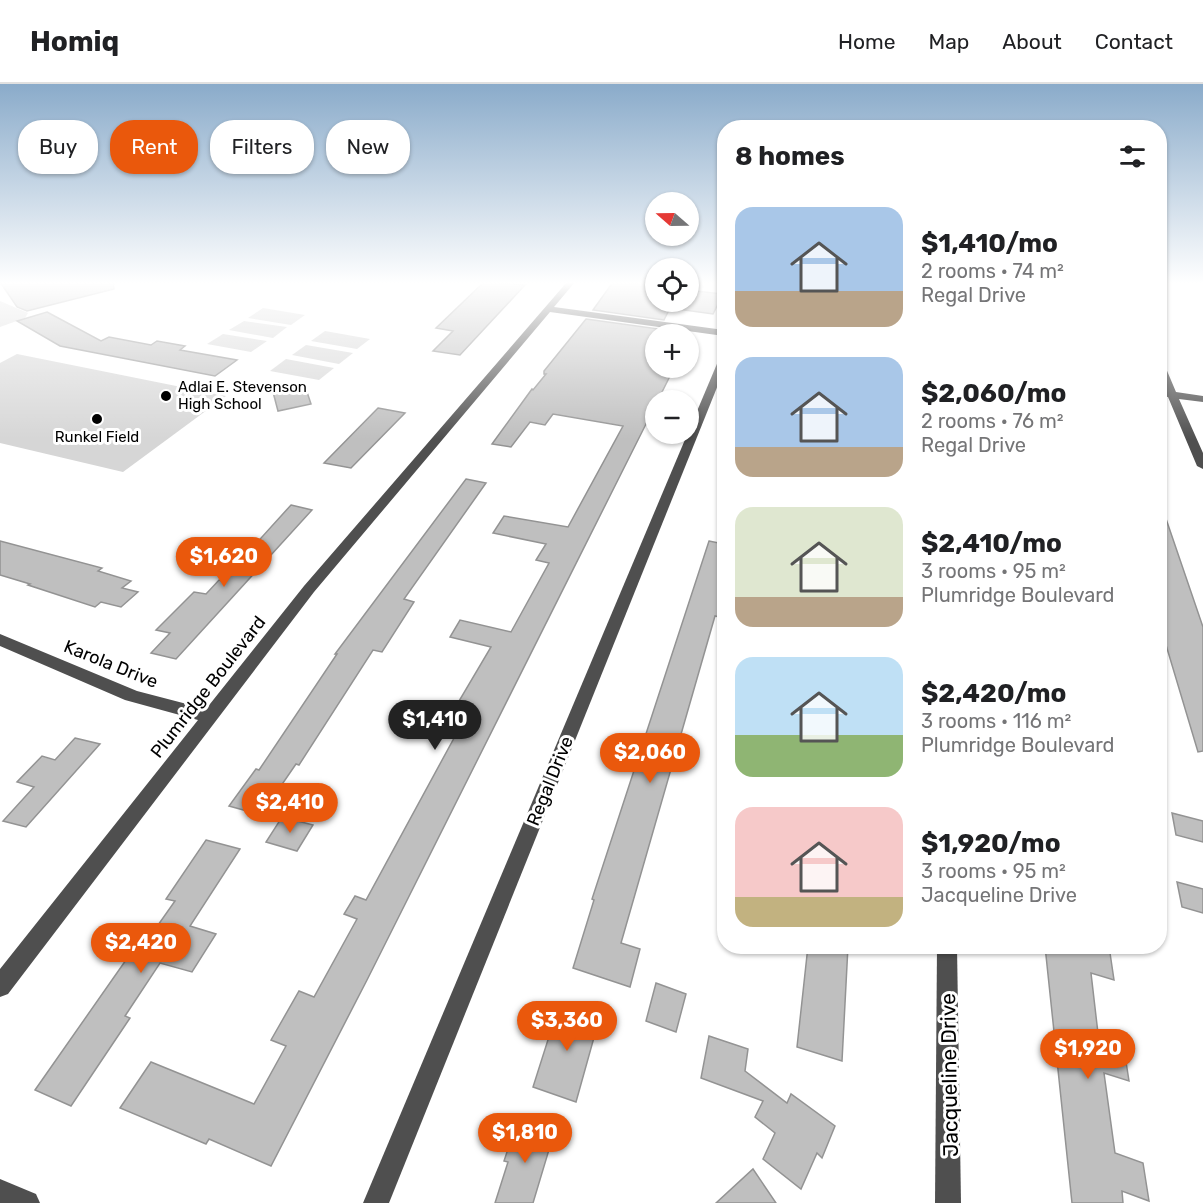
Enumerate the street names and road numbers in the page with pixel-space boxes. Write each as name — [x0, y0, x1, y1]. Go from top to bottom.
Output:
street label: Plumridge Boulevard — [146, 612, 270, 762]
street label: Karola Drive — [61, 635, 161, 693]
street label: Regal Drive — [522, 733, 578, 829]
street label: Jacqueline Drive — [935, 993, 963, 1157]

